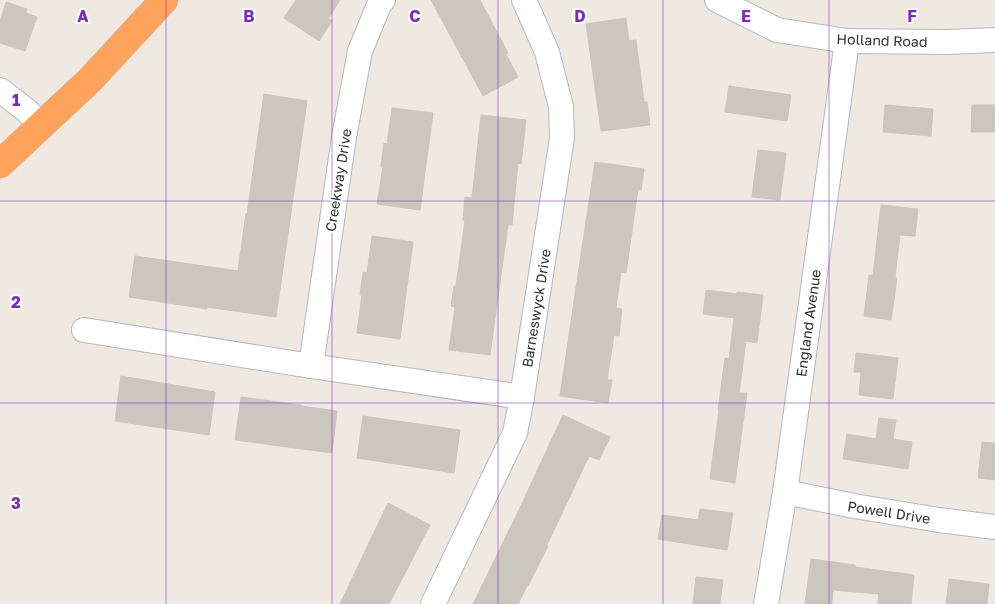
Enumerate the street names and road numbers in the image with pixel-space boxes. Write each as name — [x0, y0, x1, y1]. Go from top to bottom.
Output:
street label: Holland Road — [836, 30, 928, 50]
street label: Creekway Drive — [321, 127, 355, 233]
street label: Barneswyck Drive — [518, 248, 554, 368]
street label: England Avenue — [792, 268, 824, 378]
street label: Powell Drive — [846, 497, 932, 527]

